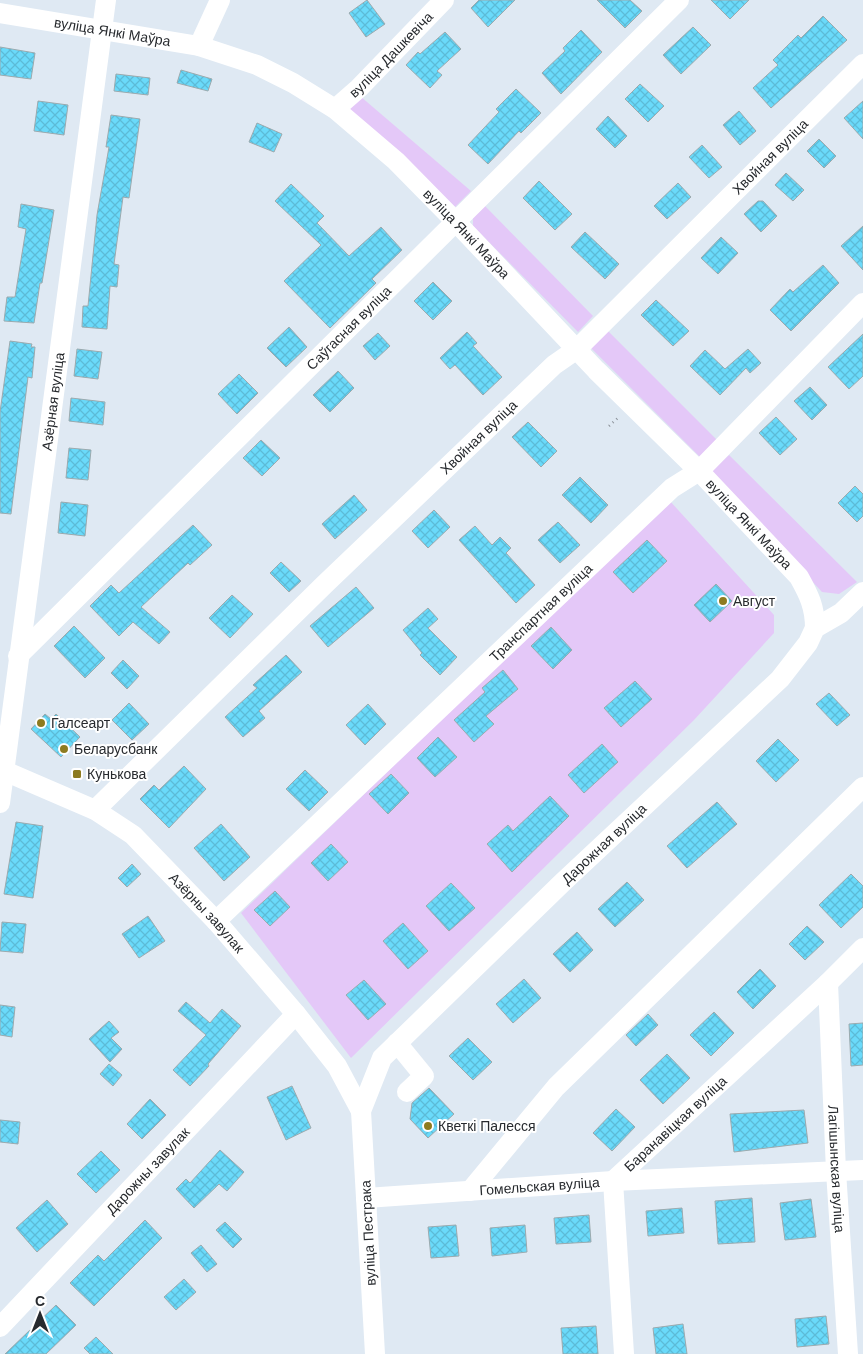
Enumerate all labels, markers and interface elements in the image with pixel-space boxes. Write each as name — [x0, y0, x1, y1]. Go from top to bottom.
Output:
street label: вуліца Дашкевіча — [345, 8, 437, 102]
street label: вуліца Янкі Маўра — [53, 13, 172, 50]
street label: Хвойная вуліца — [728, 115, 812, 198]
street label: вуліца Янкі Маўра — [419, 185, 514, 283]
street label: Саўгасная вуліца — [302, 282, 395, 374]
street label: Азёрная вуліца — [38, 351, 68, 452]
street label: Хвойная вуліца — [436, 396, 521, 478]
street label: вуліца Янкі Маўра — [702, 475, 796, 573]
street label: Транспартная вуліца — [486, 559, 596, 666]
place label: Август — [733, 592, 776, 610]
marker: Август — [717, 595, 729, 607]
place label: Галсеарт — [51, 714, 111, 732]
marker: Галсеарт — [35, 717, 47, 729]
place label: Беларусбанк — [74, 740, 158, 758]
marker: Беларусбанк — [58, 743, 70, 755]
place label: Кунькова — [87, 765, 147, 783]
marker: Кунькова — [71, 768, 83, 780]
street label: Дарожная вуліца — [558, 799, 650, 888]
street label: Азёрны завулак — [165, 869, 249, 957]
street label: Баранавіцкая вуліца — [620, 1072, 731, 1175]
street label: Лагішынская вуліца — [824, 1105, 849, 1233]
place label: Кветкі Палесся — [438, 1117, 536, 1135]
marker: Кветкі Палесся — [422, 1120, 434, 1132]
street label: Дарожны завулак — [102, 1123, 194, 1218]
street label: Гомельская вуліца — [479, 1173, 600, 1199]
street label: вуліца Пестрака — [356, 1180, 380, 1286]
north arrow — [15, 1289, 65, 1339]
text: С — [35, 1292, 45, 1310]

